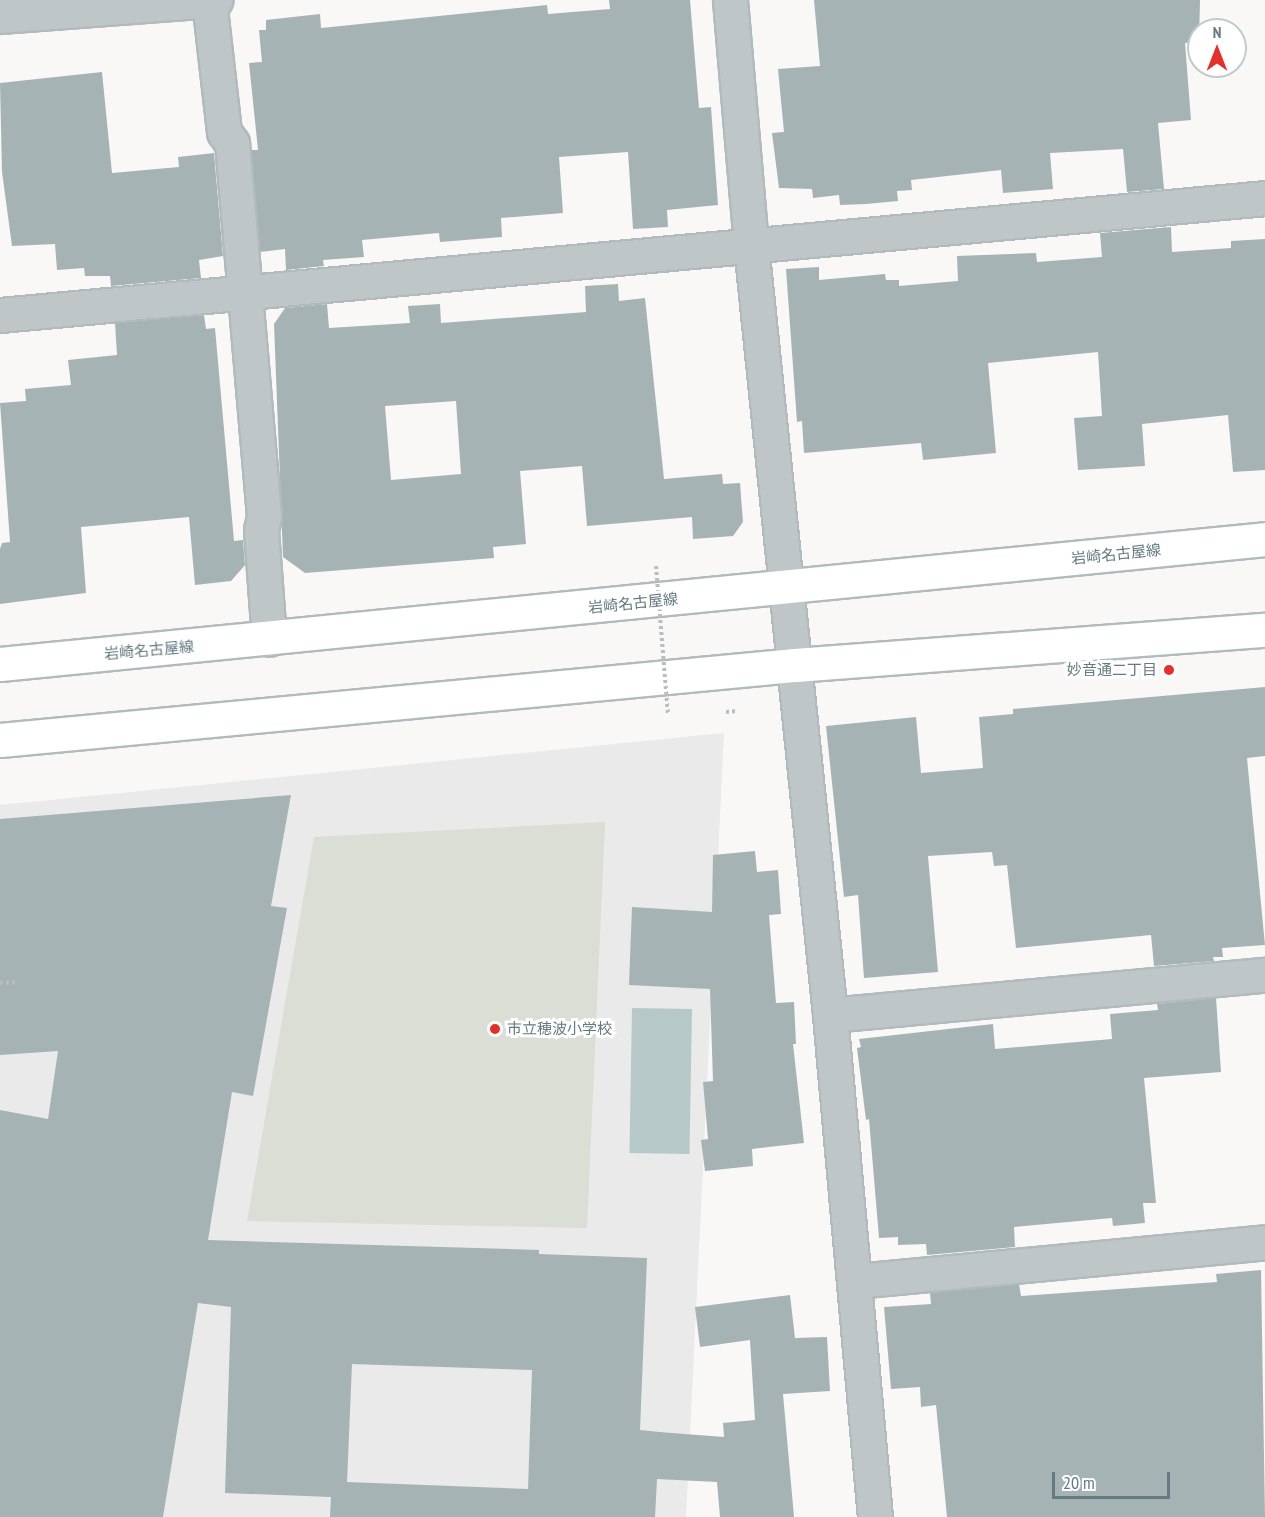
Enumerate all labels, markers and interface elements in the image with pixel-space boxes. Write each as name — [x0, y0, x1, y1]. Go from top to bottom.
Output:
north arrow — [1187, 18, 1247, 78]
text: N — [1213, 22, 1221, 42]
street label: 岩崎名古屋線 — [1070, 540, 1162, 568]
street label: 岩崎名古屋線 — [587, 589, 679, 617]
street label: 岩崎名古屋線 — [103, 637, 195, 663]
place label: 妙音通二丁目 — [1067, 661, 1157, 679]
marker: 妙音通二丁目 — [1162, 663, 1176, 677]
place label: 市立穂波小学校 — [507, 1020, 612, 1038]
marker: 市立穂波小学校 — [488, 1022, 502, 1036]
scale bar — [1055, 1460, 1174, 1498]
text: 20 m — [1063, 1471, 1095, 1494]

